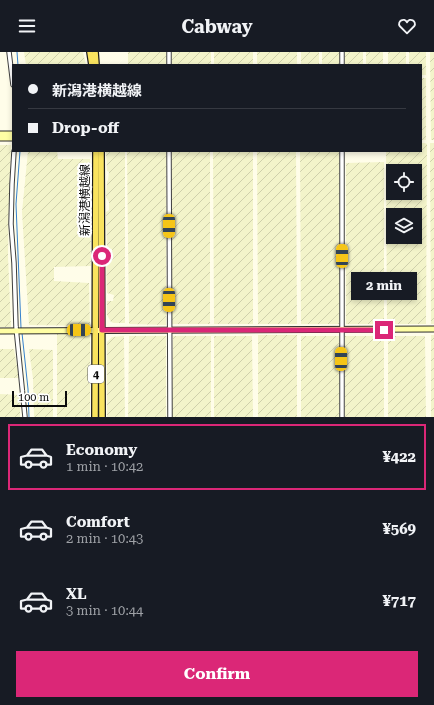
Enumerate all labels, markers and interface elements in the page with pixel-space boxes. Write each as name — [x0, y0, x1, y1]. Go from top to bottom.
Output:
icon: menu — [16, 15, 38, 37]
icon: heart — [396, 15, 418, 37]
text: Cabway — [181, 16, 253, 37]
text: 新潟港横越線 — [52, 82, 142, 100]
text: Drop-off — [52, 119, 119, 137]
street label: 新潟港横越線 — [78, 164, 92, 236]
map controls — [386, 164, 422, 244]
button: locate — [386, 164, 422, 200]
button: layers — [386, 208, 422, 244]
car — [163, 214, 175, 238]
car — [336, 244, 348, 268]
route start — [93, 247, 111, 265]
callout: 2 min — [351, 272, 417, 300]
text: 2 min — [366, 278, 402, 293]
car — [163, 288, 175, 312]
route end — [375, 321, 393, 339]
car — [67, 324, 91, 336]
car — [335, 347, 347, 371]
road number: 4 — [88, 365, 104, 383]
scale bar — [12, 389, 67, 408]
text: 100 m — [18, 391, 49, 404]
icon: car — [18, 439, 54, 475]
text: Economy — [66, 441, 137, 459]
text: ¥422 — [382, 448, 416, 466]
text: 1 min · 10:42 — [66, 459, 143, 474]
icon: car — [18, 511, 54, 547]
text: Comfort — [66, 513, 130, 531]
text: ¥569 — [382, 520, 416, 538]
text: 2 min · 10:43 — [66, 531, 143, 546]
icon: car — [18, 583, 54, 619]
text: XL — [66, 585, 87, 603]
text: ¥717 — [382, 592, 416, 610]
text: 3 min · 10:44 — [66, 603, 143, 618]
button: Confirm — [16, 651, 418, 697]

